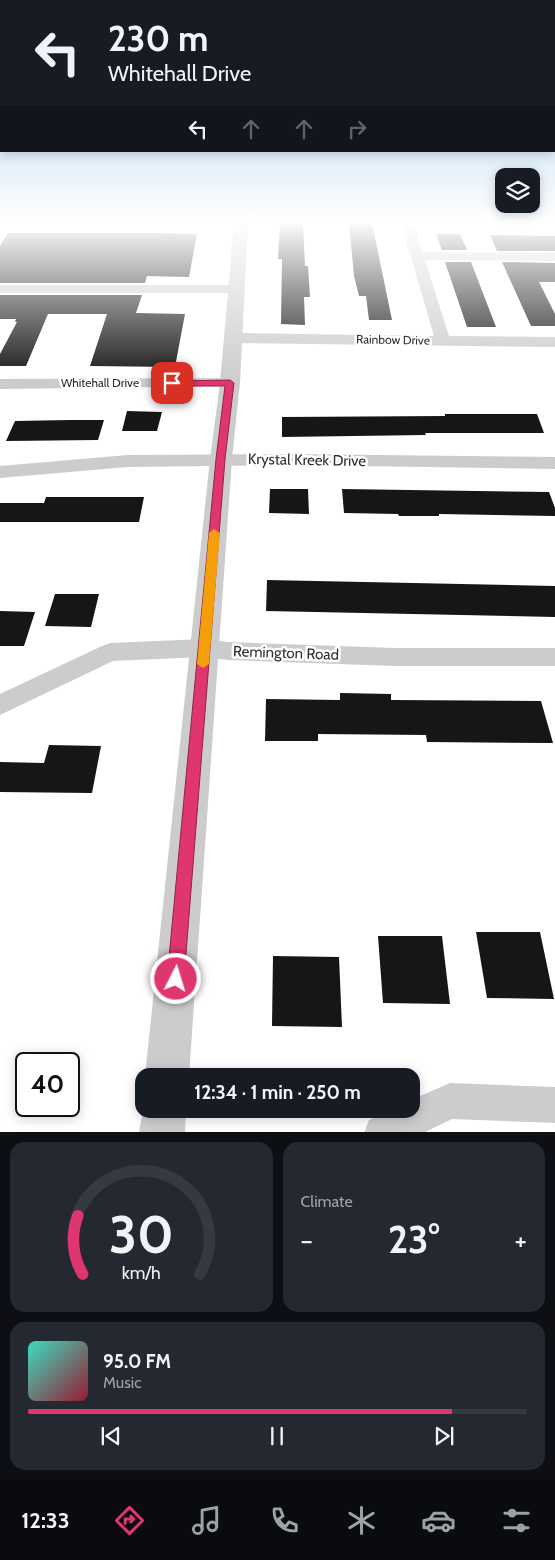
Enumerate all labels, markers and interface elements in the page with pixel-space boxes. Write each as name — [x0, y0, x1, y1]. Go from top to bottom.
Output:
text: 230 m — [108, 17, 208, 60]
icon: left — [25, 20, 90, 85]
text: Whitehall Drive — [108, 60, 251, 87]
icon: left — [184, 115, 212, 143]
icon: ahead — [237, 115, 265, 143]
icon: ahead — [290, 115, 318, 143]
icon: right — [343, 115, 371, 143]
map controls — [495, 168, 540, 213]
button: layers — [495, 168, 540, 213]
street label: Rainbow Drive — [356, 331, 430, 348]
pin — [151, 362, 193, 404]
icon: arrive — [158, 369, 186, 397]
street label: Whitehall Drive — [61, 375, 139, 390]
street label: Krystal Kreek Drive — [248, 450, 367, 470]
street label: Remington Road — [233, 642, 339, 664]
position arrow — [149, 952, 201, 1004]
speed limit sign: 40 — [15, 1052, 80, 1117]
text: 12:34 · 1 min · 250 m — [194, 1081, 361, 1104]
text: Climate — [301, 1192, 353, 1211]
text: 30 — [109, 1203, 174, 1266]
text: 23° — [388, 1216, 440, 1263]
text: − — [301, 1223, 313, 1257]
text: + — [515, 1223, 527, 1257]
text: km/h — [122, 1262, 161, 1283]
text: 95.0 FM — [103, 1350, 171, 1373]
text: Music — [103, 1373, 141, 1392]
icon: previous — [97, 1422, 125, 1450]
icon: pause — [263, 1422, 291, 1450]
icon: next — [430, 1422, 458, 1450]
icon: directions — [112, 1503, 147, 1538]
icon: music — [189, 1503, 224, 1538]
icon: phone — [267, 1503, 302, 1538]
icon: climate — [344, 1503, 379, 1538]
icon: car — [421, 1503, 456, 1538]
icon: filters — [499, 1503, 534, 1538]
text: 12:33 — [21, 1507, 70, 1534]

